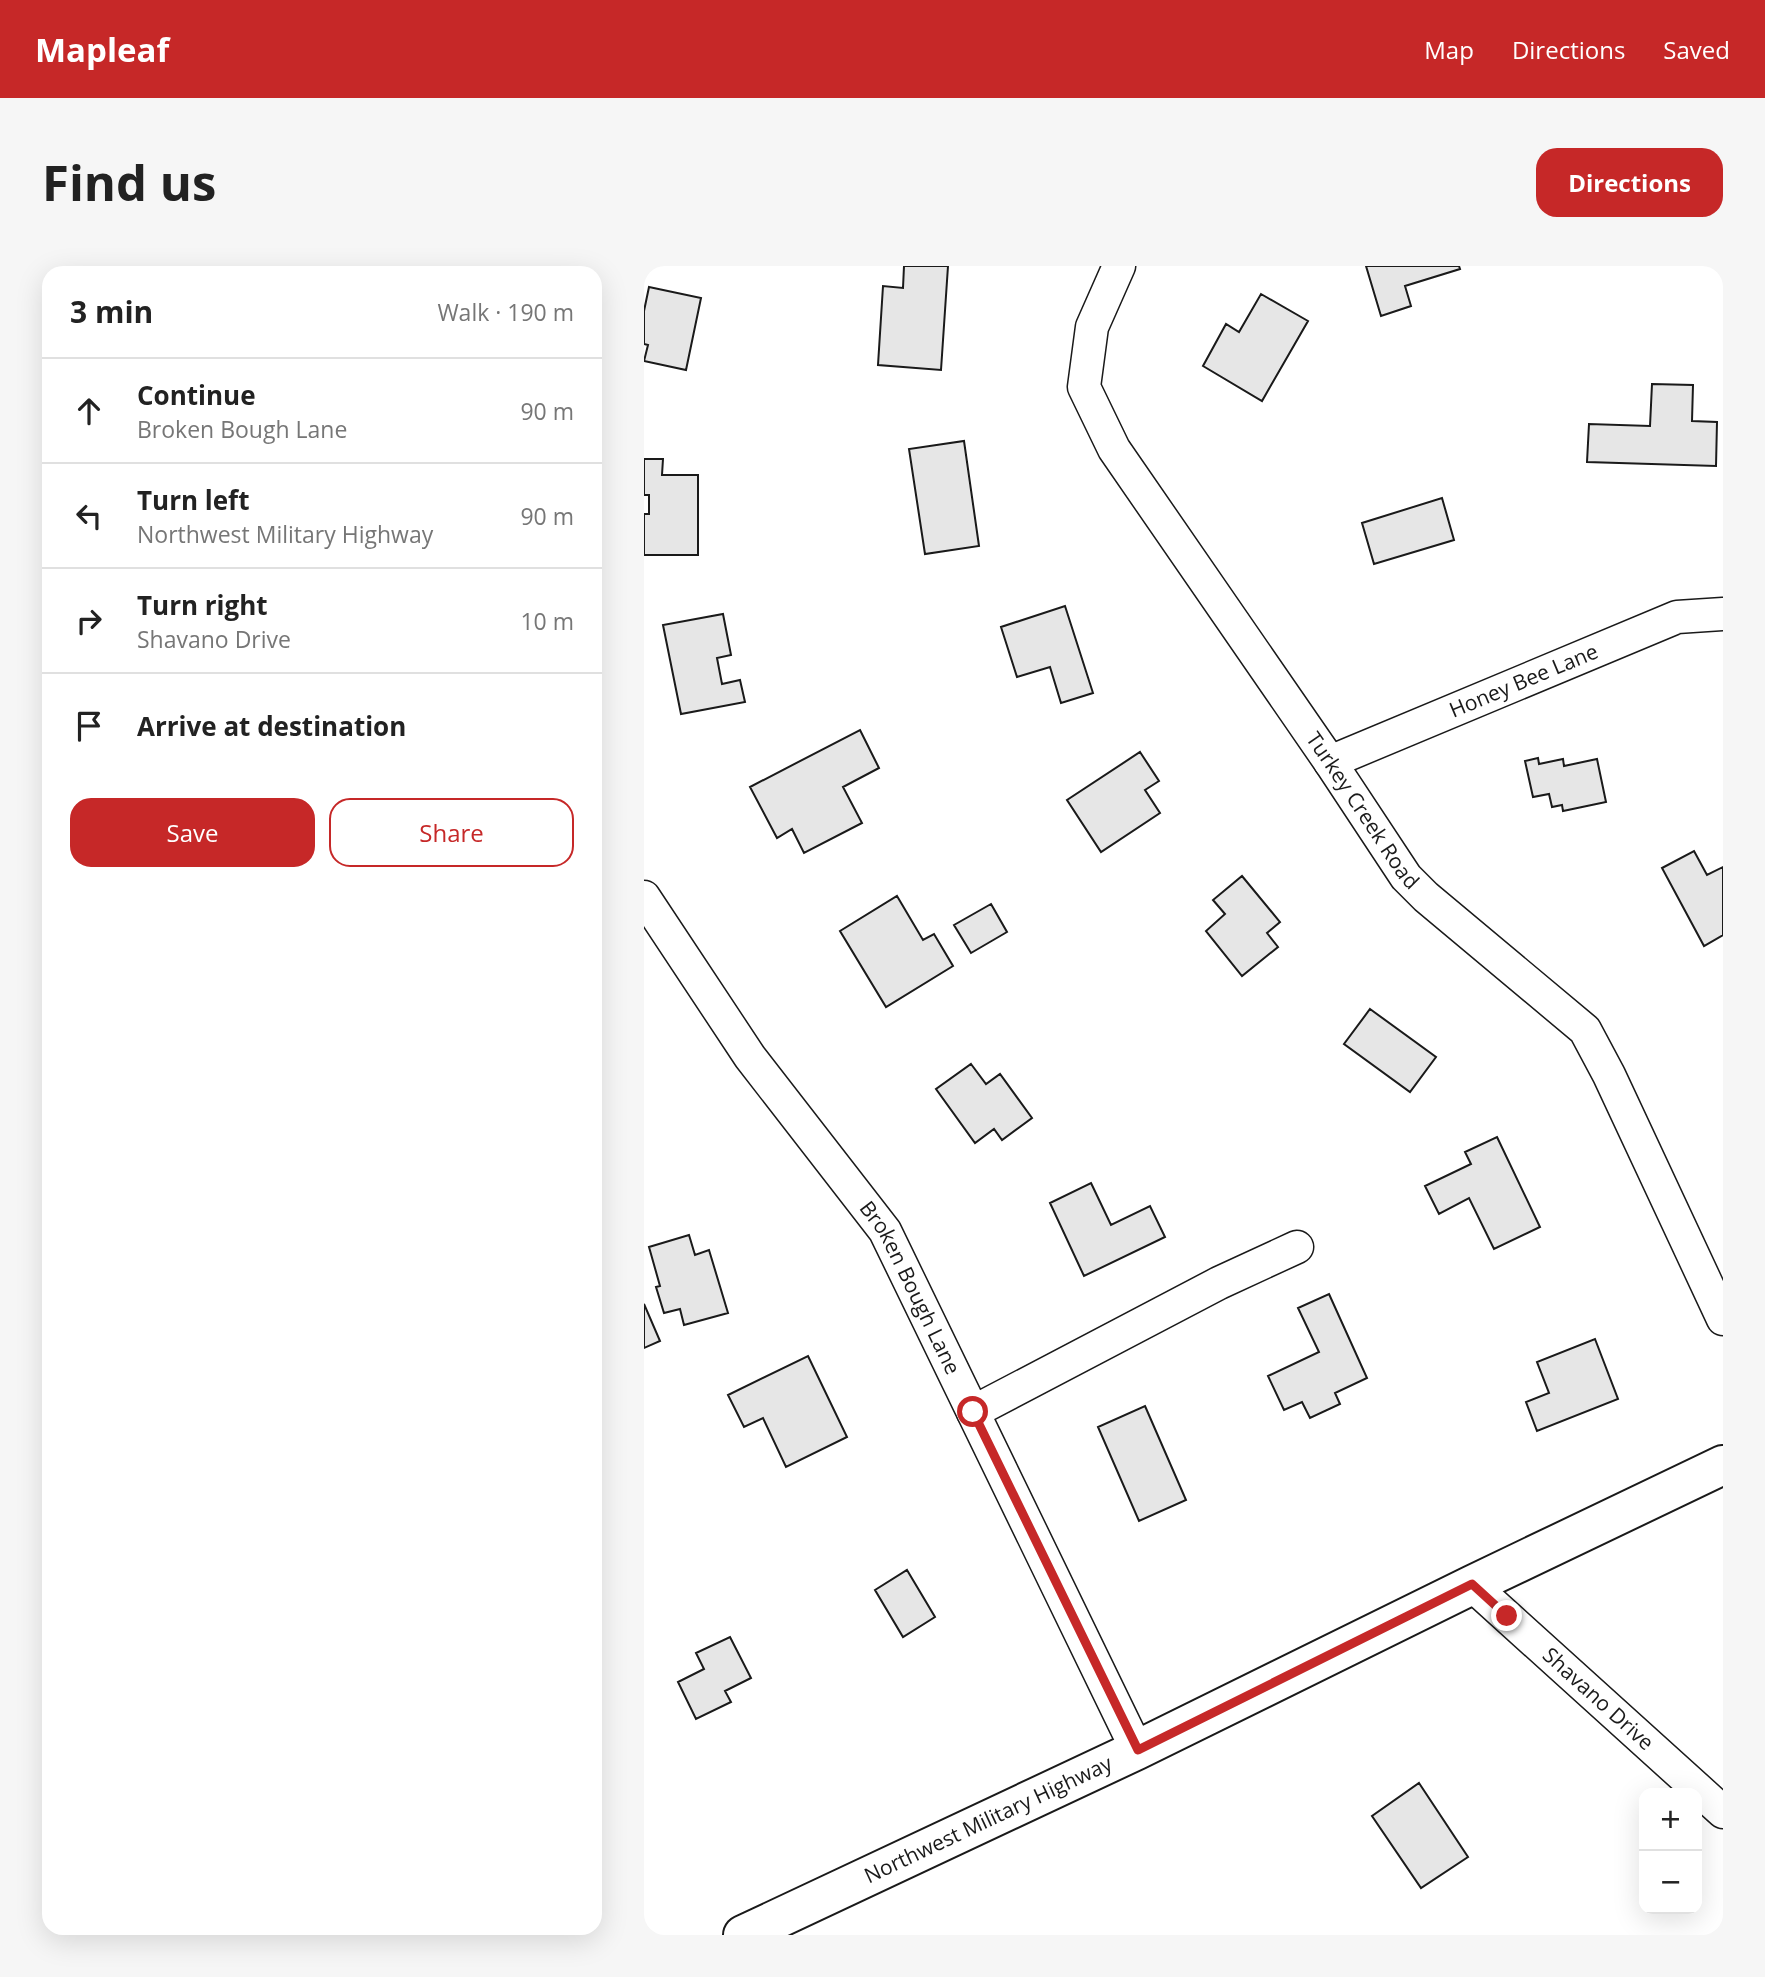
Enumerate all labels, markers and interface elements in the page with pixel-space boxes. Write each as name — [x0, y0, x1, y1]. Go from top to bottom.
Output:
text: Mapleaf — [35, 27, 169, 72]
text: Map — [1424, 33, 1474, 66]
text: Directions — [1512, 33, 1625, 66]
text: Saved — [1663, 33, 1730, 66]
button: Directions — [1536, 148, 1723, 217]
text: Find us — [42, 149, 216, 215]
text: 3 min — [70, 291, 153, 332]
text: Walk · 190 m — [437, 296, 574, 328]
text: Continue — [137, 377, 256, 413]
icon: ahead — [70, 392, 108, 430]
text: 90 m — [520, 395, 574, 427]
text: Broken Bough Lane — [137, 413, 347, 445]
text: Turn left — [137, 482, 249, 518]
icon: left — [70, 497, 108, 535]
text: 90 m — [520, 500, 574, 532]
text: Northwest Military Highway — [137, 518, 433, 550]
text: Turn right — [137, 587, 268, 623]
icon: right — [70, 602, 108, 640]
text: 10 m — [520, 605, 574, 637]
text: Shavano Drive — [137, 623, 291, 655]
street label: Honey Bee Lane — [1445, 637, 1602, 724]
icon: arrive — [70, 707, 108, 745]
text: Arrive at destination — [137, 708, 406, 744]
street label: Turkey Creek Road — [1300, 726, 1426, 895]
button: Save — [70, 798, 315, 867]
button: Share — [329, 798, 574, 867]
street label: Broken Bough Lane — [854, 1195, 967, 1379]
route start — [957, 1396, 988, 1427]
route end — [1491, 1600, 1522, 1631]
street label: Shavano Drive — [1537, 1641, 1660, 1756]
street label: Northwest Military Highway — [859, 1749, 1117, 1889]
map controls — [1639, 1788, 1702, 1914]
button: + — [1639, 1788, 1702, 1851]
button: − — [1639, 1851, 1702, 1914]

